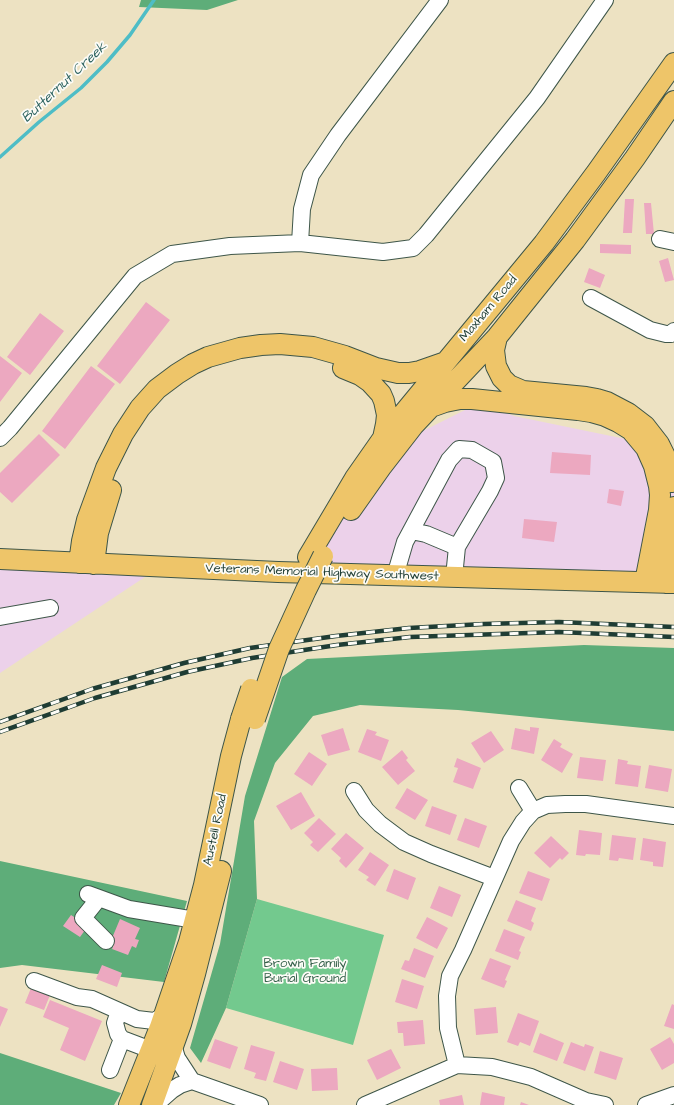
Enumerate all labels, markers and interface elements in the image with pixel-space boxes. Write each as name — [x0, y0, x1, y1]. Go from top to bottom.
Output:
water label: Butternut Creek — [19, 39, 111, 127]
street label: Maxham Road — [457, 273, 521, 345]
street label: Veterans Memorial Highway Southwest — [205, 561, 439, 585]
street label: Austell Road — [201, 793, 231, 867]
park label: Brown Family Burial Ground — [264, 956, 346, 987]

